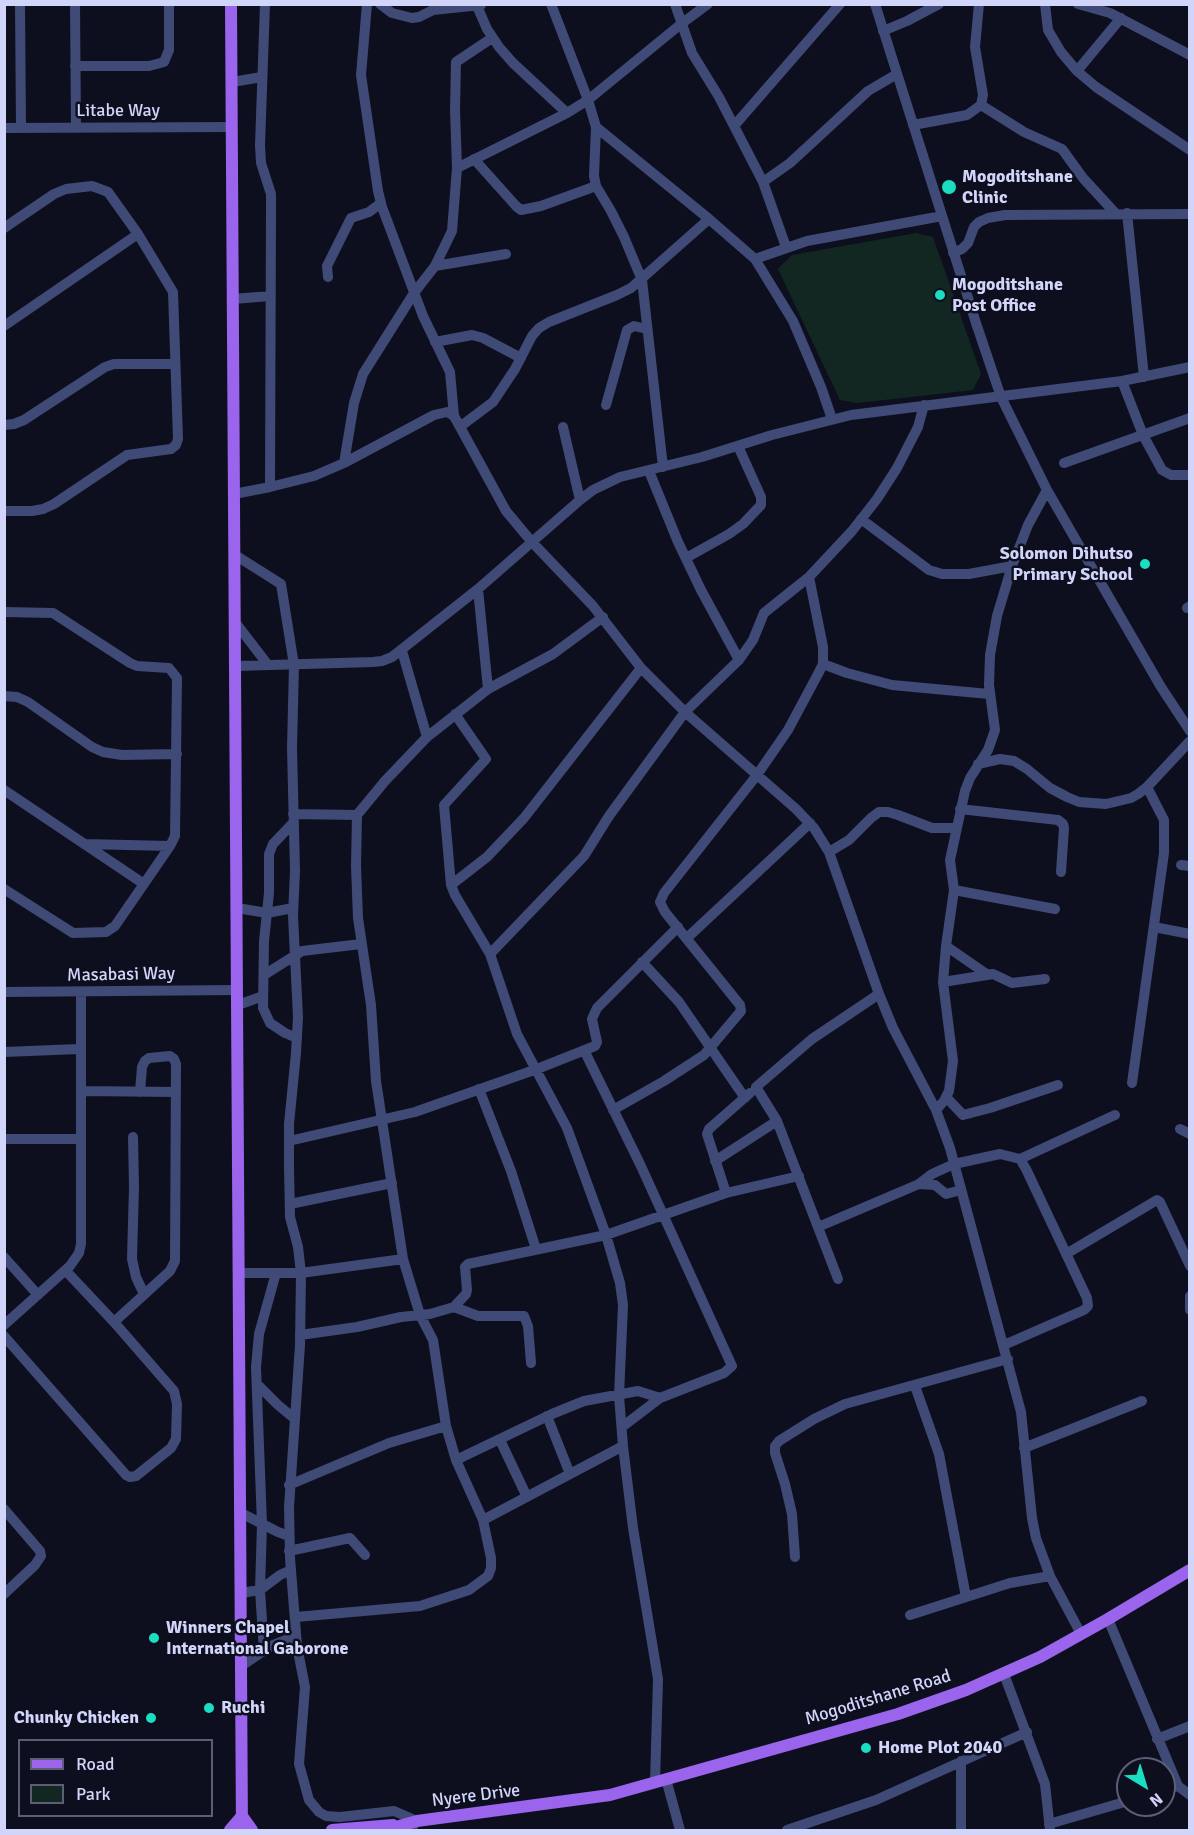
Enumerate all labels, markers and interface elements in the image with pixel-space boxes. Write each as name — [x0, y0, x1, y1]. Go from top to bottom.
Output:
street label: Litabe Way — [76, 100, 160, 122]
place label: Mogoditshane Clinic — [962, 166, 1073, 208]
marker: Mogoditshane Clinic — [940, 178, 958, 196]
place label: Mogoditshane Post Office — [952, 274, 1063, 316]
marker: Mogoditshane Post Office — [933, 288, 947, 302]
place label: Solomon Dihutso Primary School — [1000, 543, 1133, 586]
marker: Solomon Dihutso Primary School — [1138, 557, 1152, 571]
street label: Masabasi Way — [67, 963, 175, 987]
place label: Winners Chapel International Gaborone — [166, 1617, 348, 1660]
marker: Winners Chapel International Gaborone — [147, 1631, 161, 1645]
street label: Mogoditshane Road — [802, 1666, 954, 1730]
place label: Ruchi — [221, 1697, 265, 1719]
marker: Ruchi — [202, 1701, 216, 1715]
place label: Chunky Chicken — [14, 1707, 139, 1729]
marker: Chunky Chicken — [144, 1711, 158, 1725]
place label: Home Plot 2040 — [878, 1737, 1002, 1759]
legend — [18, 1739, 213, 1817]
marker: Home Plot 2040 — [859, 1741, 873, 1755]
text: Road — [76, 1753, 115, 1775]
north arrow — [1116, 1757, 1176, 1817]
street label: Nyere Drive — [431, 1780, 521, 1812]
text: Park — [76, 1783, 111, 1805]
text: N — [1145, 1788, 1166, 1811]

